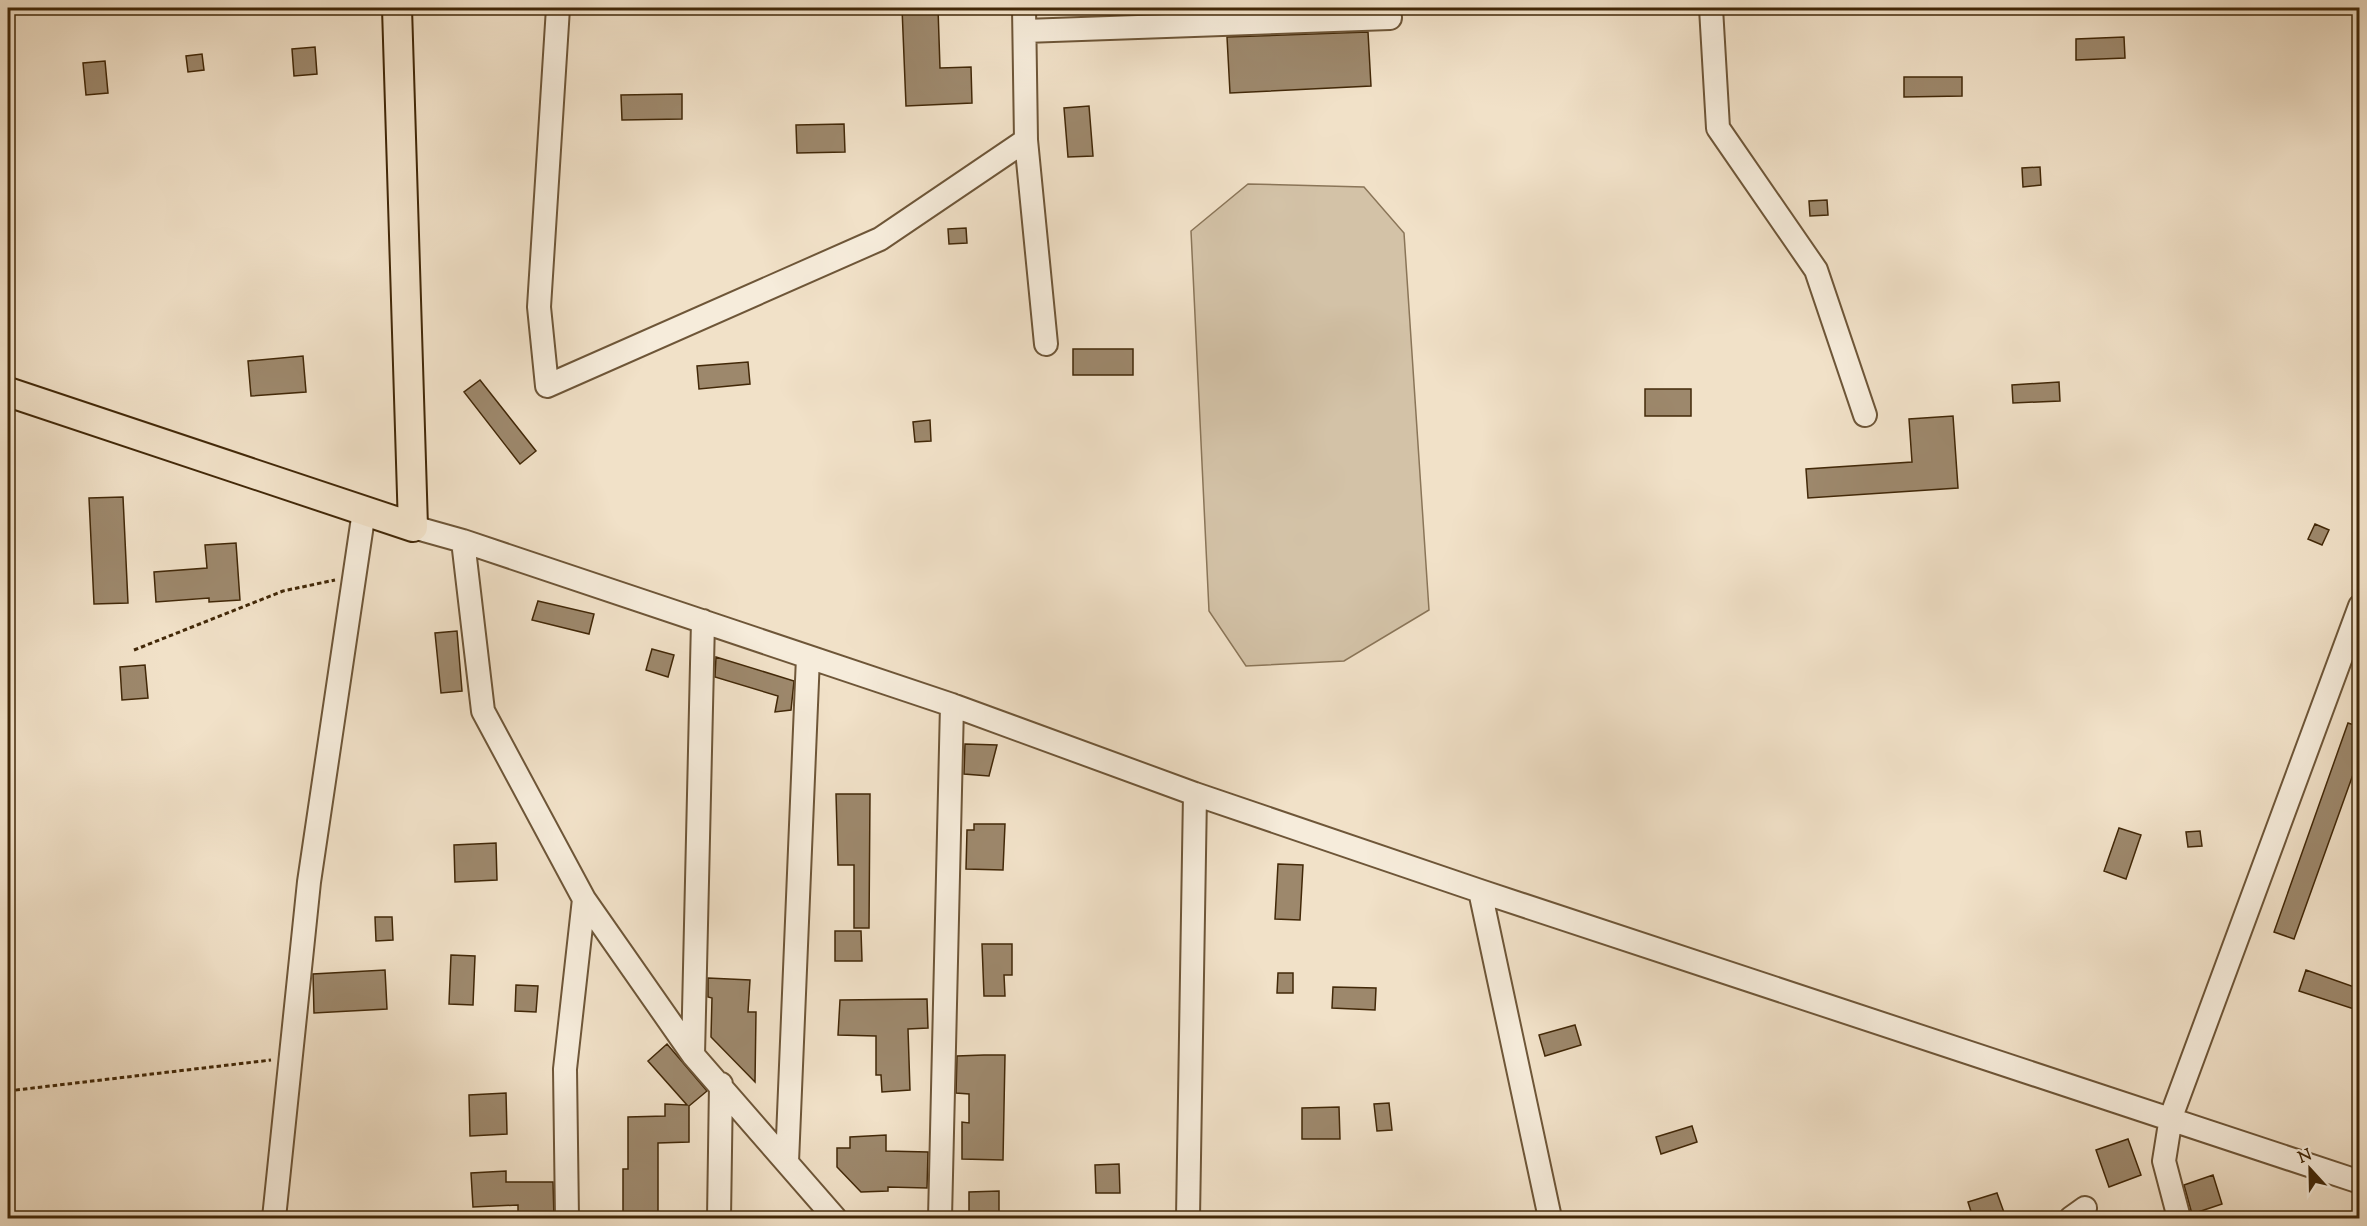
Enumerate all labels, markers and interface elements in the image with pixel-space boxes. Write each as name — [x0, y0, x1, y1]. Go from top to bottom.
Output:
north arrow — [2280, 1139, 2340, 1199]
text: N — [2295, 1144, 2316, 1170]

